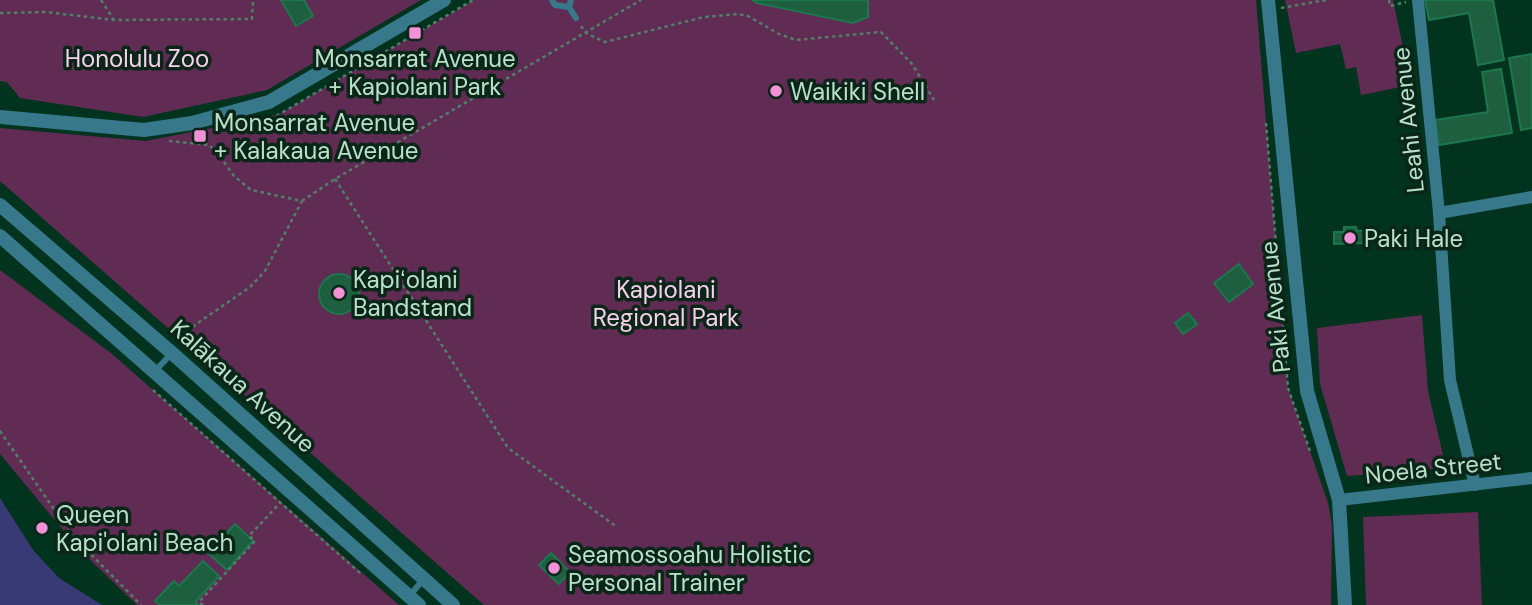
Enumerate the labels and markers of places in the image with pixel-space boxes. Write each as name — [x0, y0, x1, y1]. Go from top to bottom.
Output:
marker: Monsarrat Avenue + Kapiolani Park — [407, 25, 423, 41]
place label: Monsarrat Avenue + Kapiolani Park — [314, 43, 516, 102]
place label: Waikiki Shell — [790, 76, 925, 107]
marker: Waikiki Shell — [768, 83, 784, 99]
place label: Monsarrat Avenue + Kalakaua Avenue — [214, 107, 418, 166]
marker: Monsarrat Avenue + Kalakaua Avenue — [192, 128, 208, 144]
place label: Paki Hale — [1364, 223, 1463, 254]
marker: Paki Hale — [1342, 230, 1358, 246]
place label: Kapiʻolani Bandstand — [353, 264, 472, 323]
marker: Kapiʻolani Bandstand — [331, 285, 347, 301]
place label: Queen Kapi'olani Beach — [56, 499, 233, 558]
marker: Queen Kapi'olani Beach — [34, 520, 50, 536]
place label: Seamossoahu Holistic Personal Trainer — [568, 539, 812, 598]
marker: Seamossoahu Holistic Personal Trainer — [546, 560, 562, 576]

